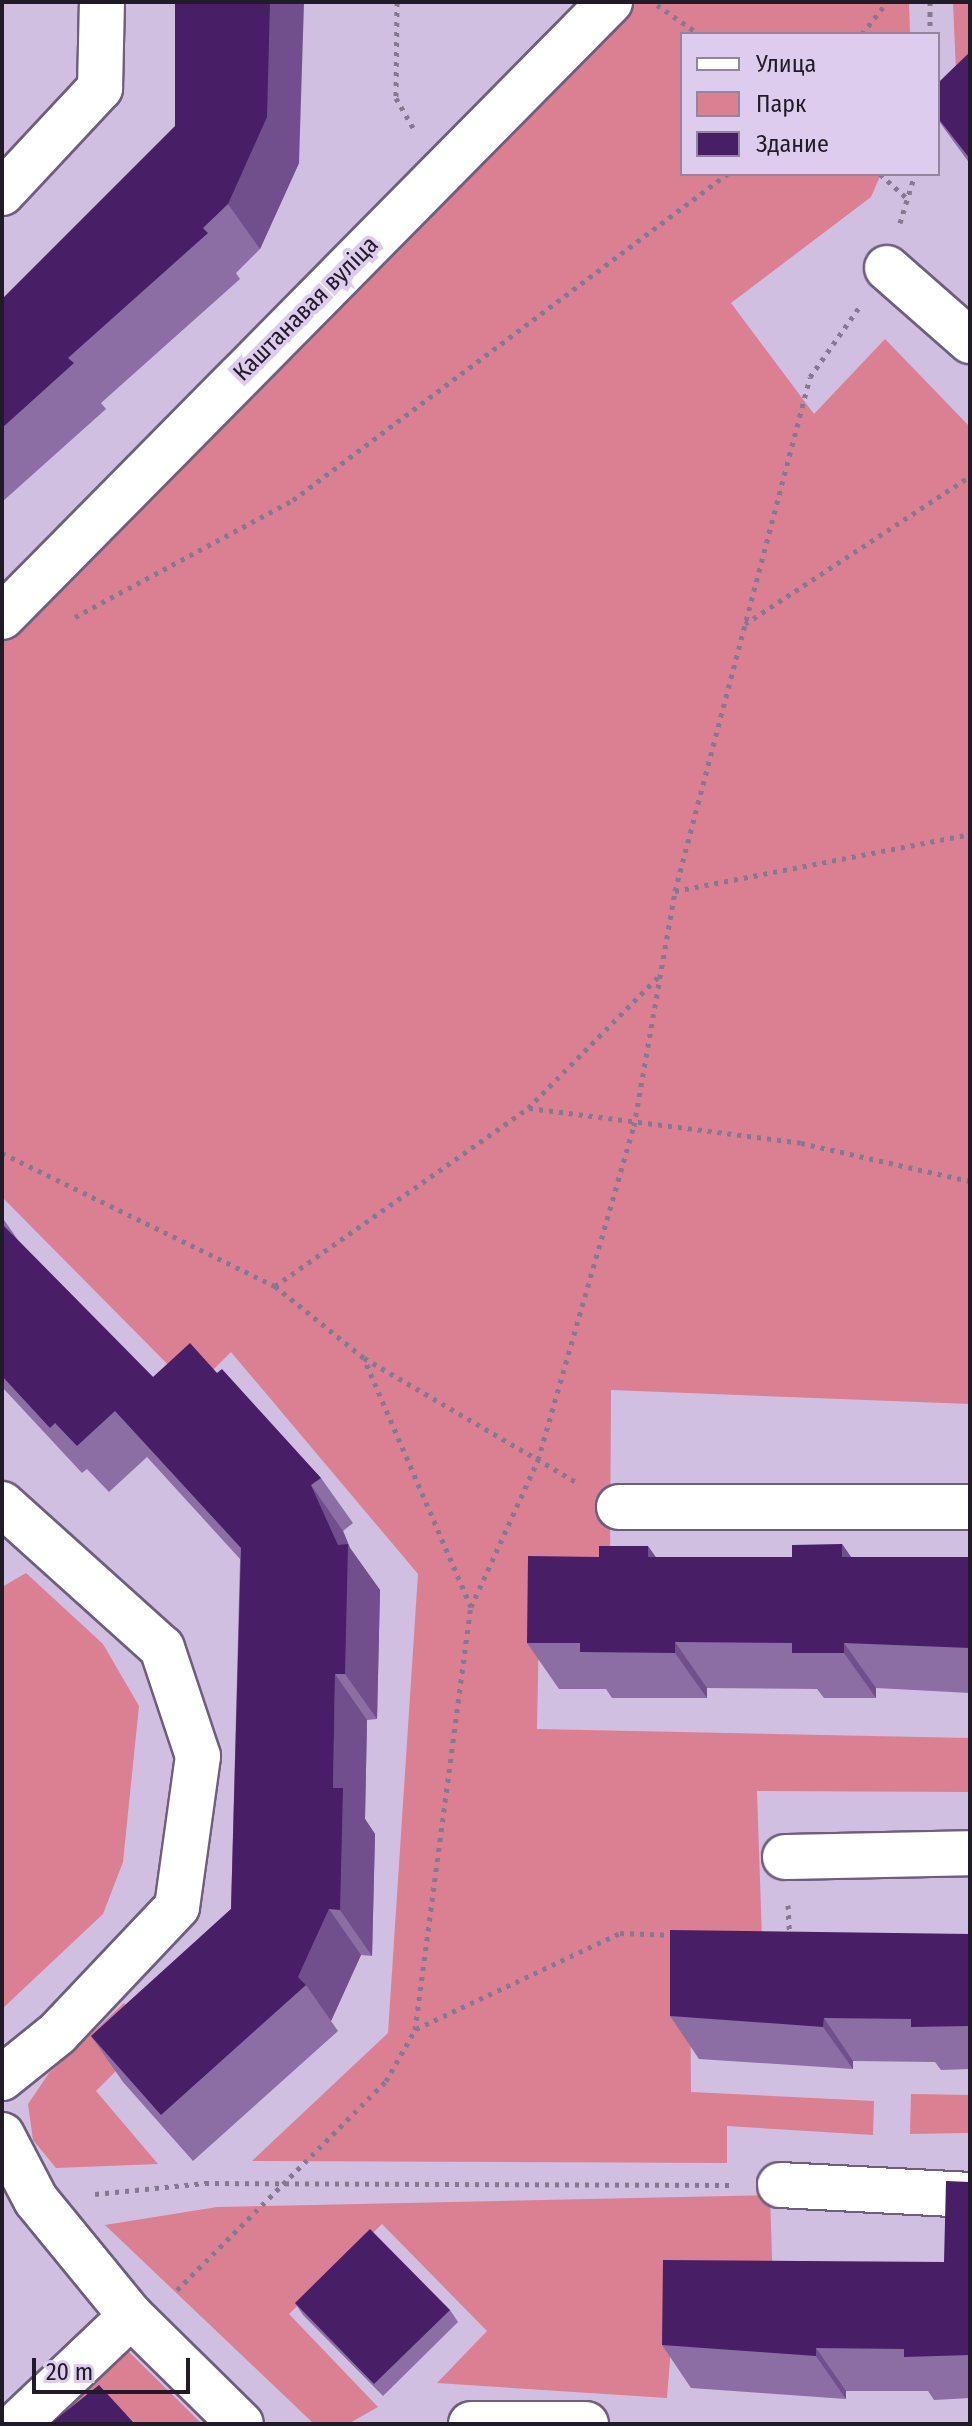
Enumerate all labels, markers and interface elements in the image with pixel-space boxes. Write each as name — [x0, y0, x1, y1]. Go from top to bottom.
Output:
legend — [680, 32, 940, 176]
text: Улица — [756, 50, 816, 78]
text: Парк — [756, 90, 806, 118]
text: Здание — [756, 130, 829, 158]
street label: Каштанавая вуліца — [228, 231, 384, 387]
scale bar — [36, 2342, 194, 2392]
text: 20 m — [46, 2358, 93, 2386]

